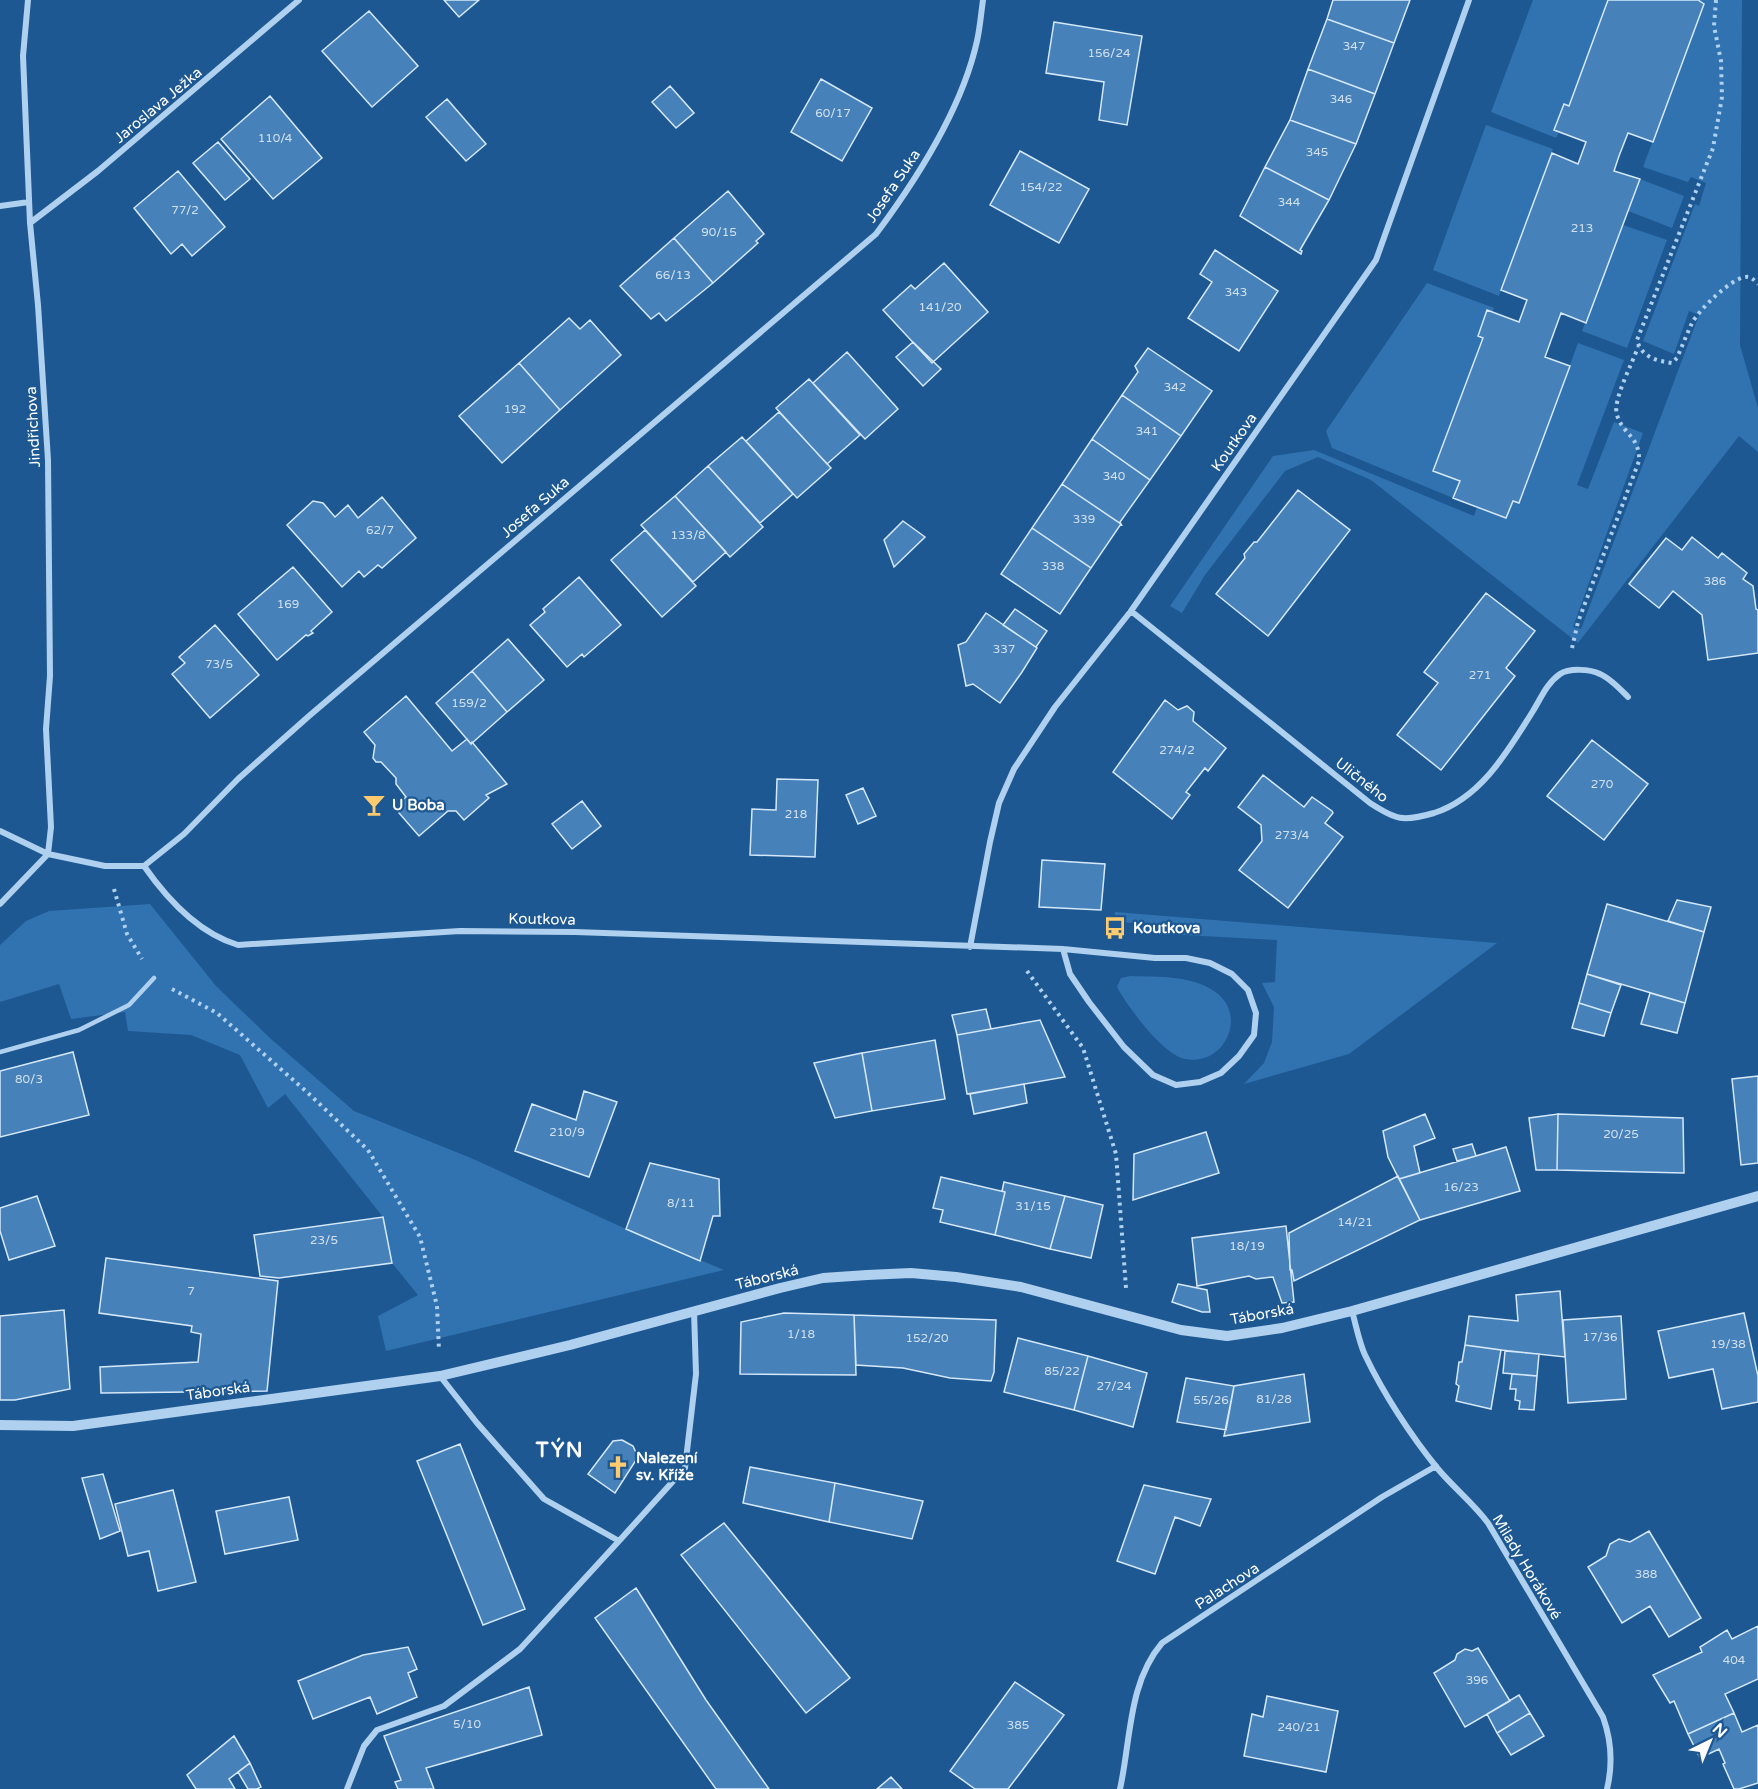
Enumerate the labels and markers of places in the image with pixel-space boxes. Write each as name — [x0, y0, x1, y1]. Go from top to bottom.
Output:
bar icon: U Boba — [361, 792, 387, 818]
place label: U Boba — [392, 796, 445, 814]
bus stop icon: Koutkova — [1102, 915, 1128, 941]
place label: Koutkova — [1133, 919, 1200, 937]
place label: Nalezení sv. Kříže — [636, 1449, 698, 1484]
church icon: Nalezení sv. Kříže — [605, 1454, 631, 1480]

